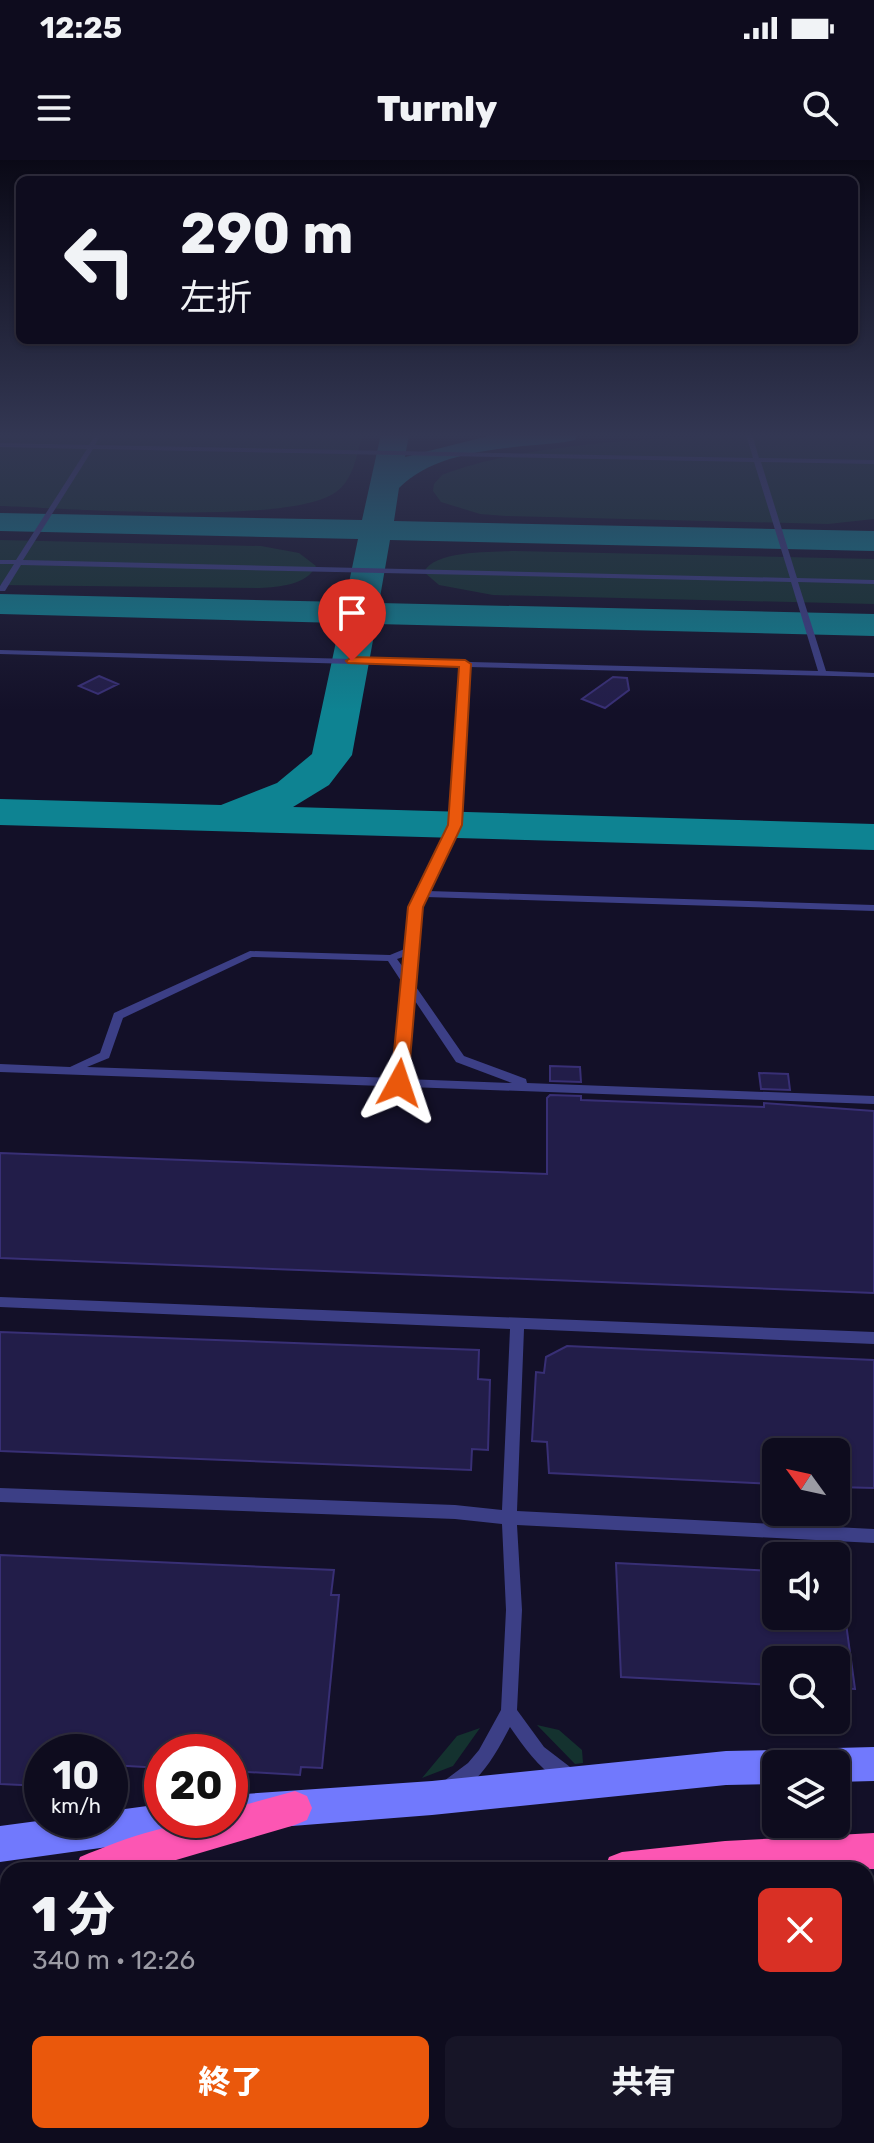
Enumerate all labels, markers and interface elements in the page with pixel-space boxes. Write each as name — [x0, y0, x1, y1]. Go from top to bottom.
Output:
text: 12:25 — [40, 10, 122, 46]
icon: menu — [32, 86, 76, 130]
icon: search — [798, 86, 842, 130]
text: Turnly — [377, 87, 497, 130]
text: 290 m — [180, 201, 354, 267]
icon: left — [48, 208, 152, 312]
text: 左折 — [180, 276, 252, 319]
pin — [318, 579, 386, 661]
icon: arrive — [330, 591, 374, 635]
position arrow — [357, 1041, 441, 1125]
north arrow — [762, 1438, 850, 1526]
map controls — [762, 1438, 850, 1838]
button: sound — [762, 1542, 850, 1630]
button: search — [762, 1646, 850, 1734]
speed limit sign: 20 — [144, 1734, 248, 1838]
button: layers — [762, 1750, 850, 1838]
text: 10 — [52, 1752, 100, 1799]
text: km/h — [51, 1794, 101, 1818]
text: 1 分 — [32, 1886, 115, 1943]
button: close — [758, 1888, 842, 1972]
text: 340 m · 12:26 — [32, 1945, 195, 1976]
button: 終了 — [32, 2036, 429, 2128]
button: 共有 — [445, 2036, 842, 2128]

